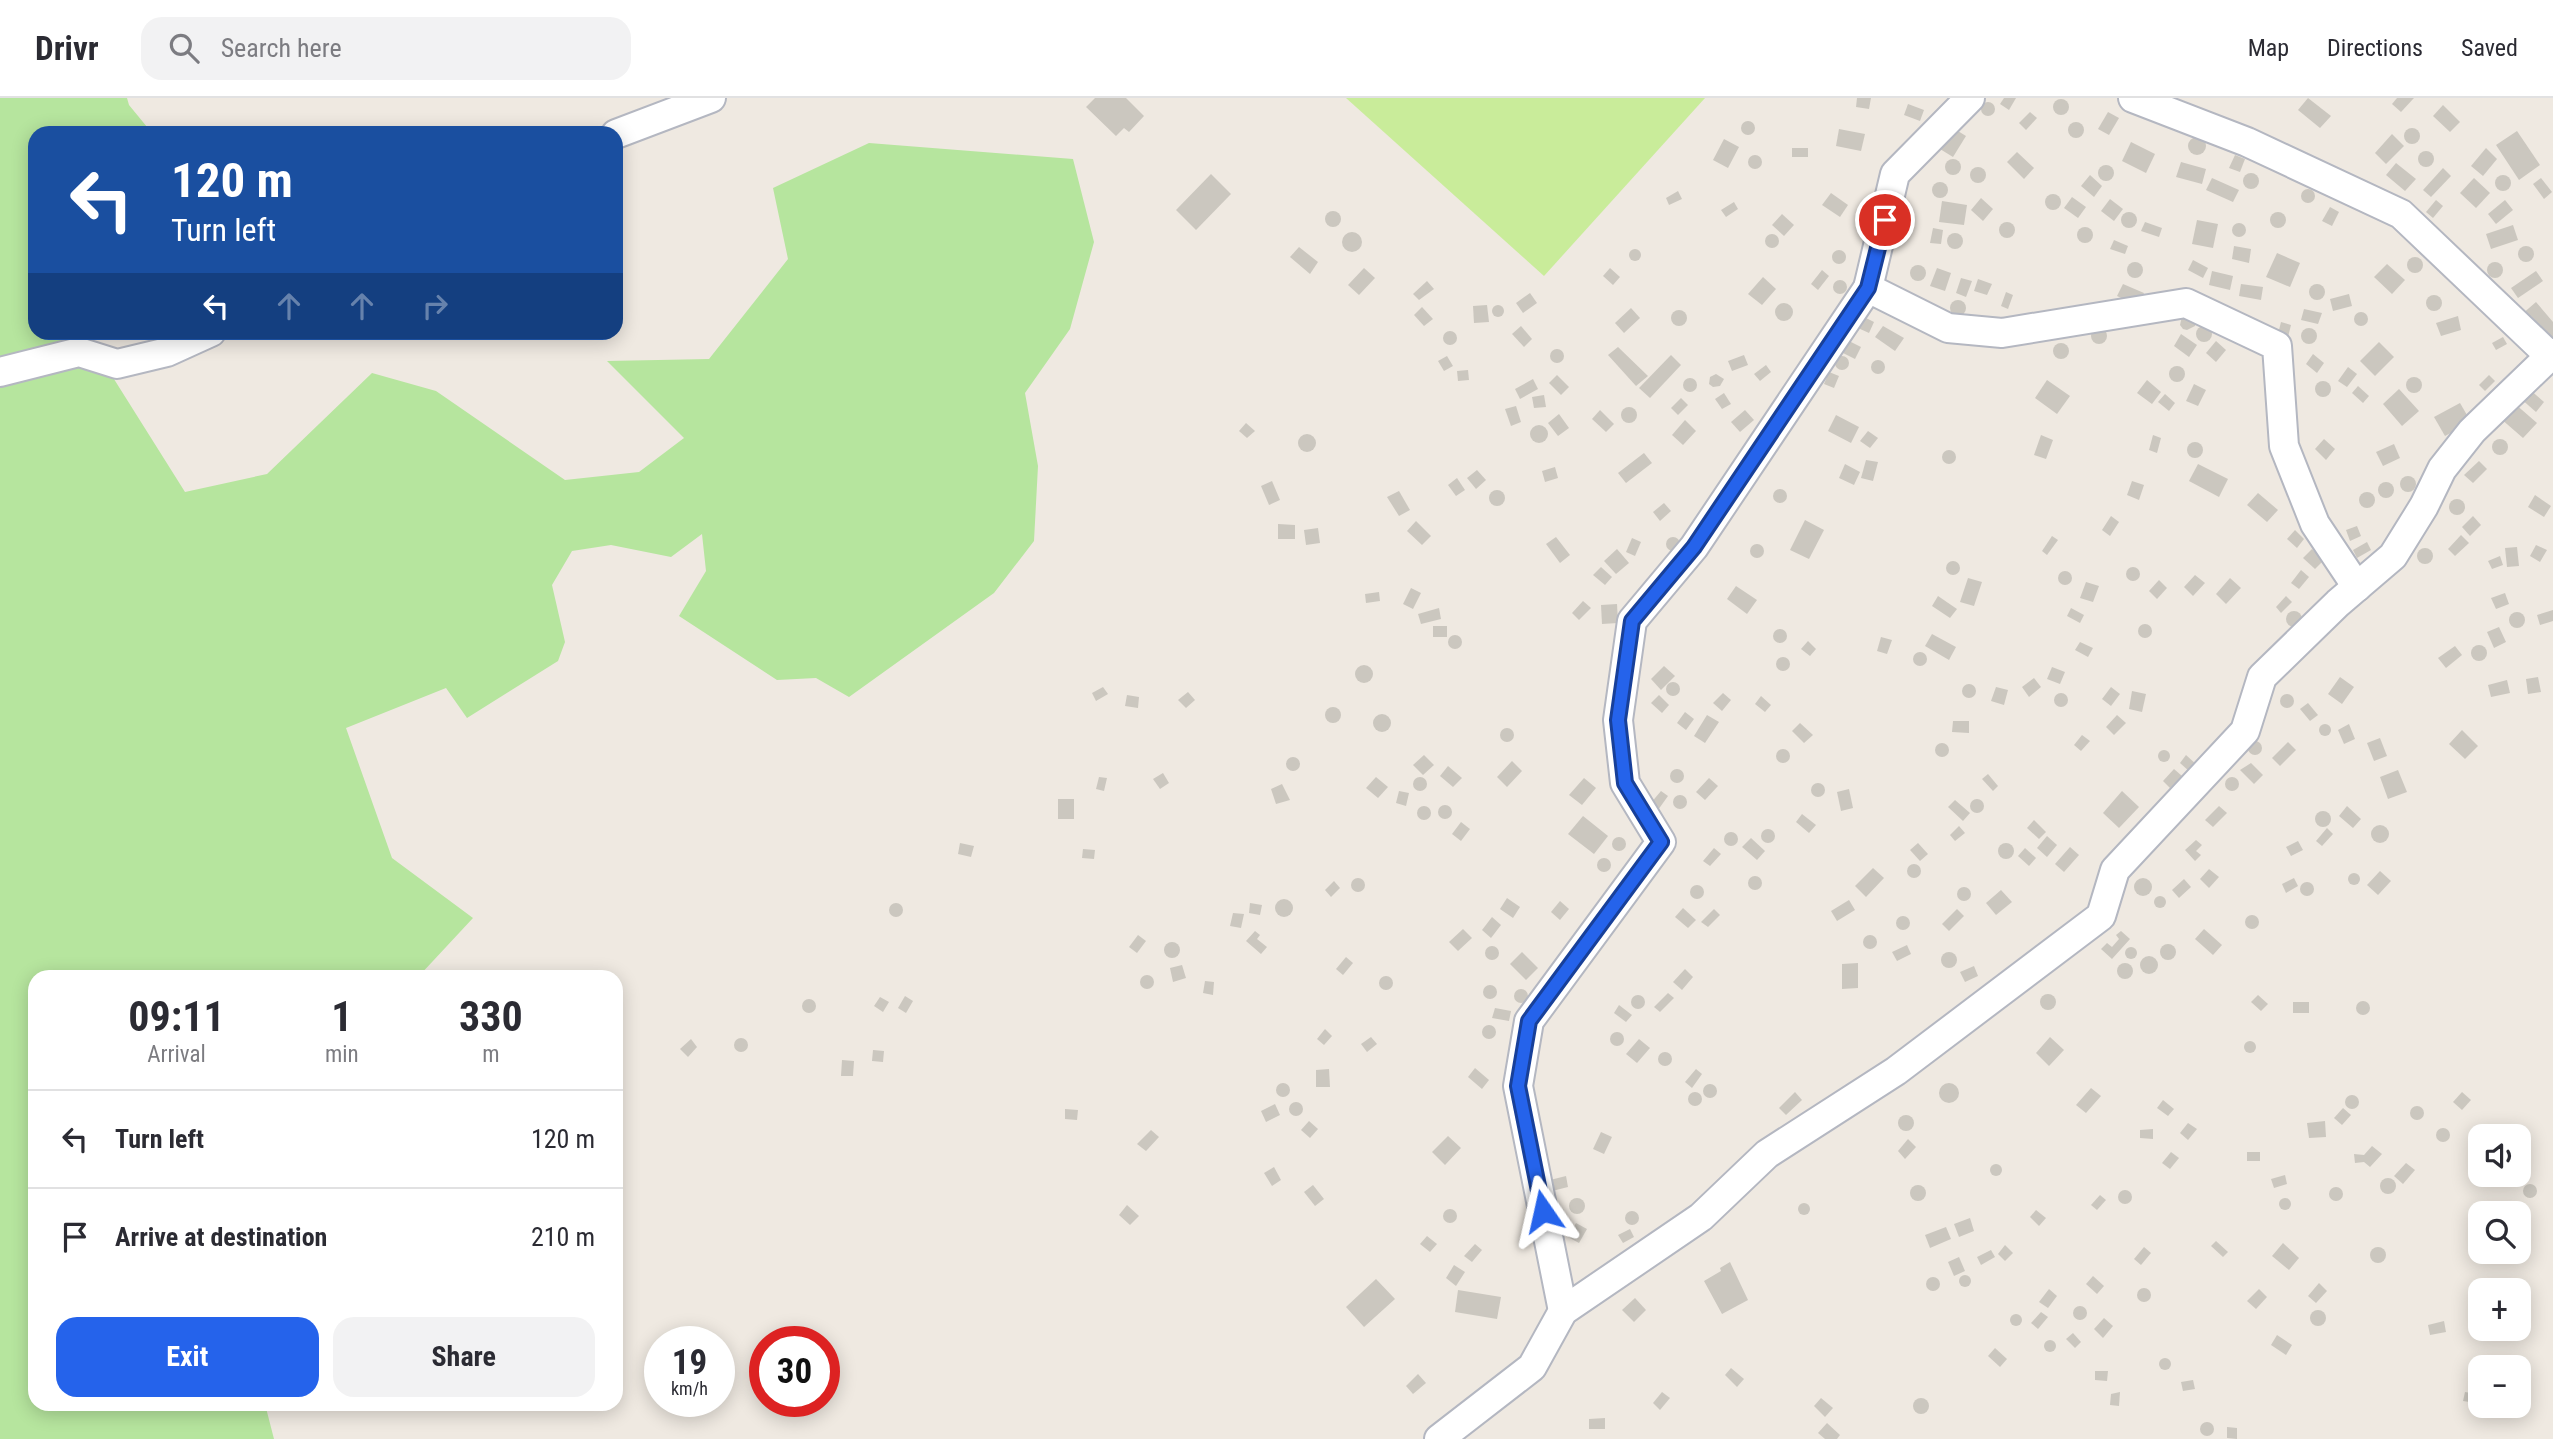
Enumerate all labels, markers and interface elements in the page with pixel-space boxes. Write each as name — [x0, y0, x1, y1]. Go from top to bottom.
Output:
search box — [141, 17, 631, 80]
text: Drivr — [35, 29, 99, 68]
icon: search — [165, 29, 203, 67]
text: Search here — [221, 33, 342, 63]
text: Map — [2248, 34, 2289, 62]
text: Directions — [2327, 34, 2423, 62]
text: Saved — [2461, 34, 2518, 62]
text: 120 m — [171, 152, 293, 209]
icon: left — [56, 154, 147, 245]
pin — [1855, 190, 1915, 250]
icon: arrive — [1866, 201, 1904, 239]
text: Turn left — [171, 211, 276, 249]
icon: left — [197, 287, 235, 325]
icon: ahead — [270, 287, 308, 325]
icon: ahead — [343, 287, 381, 325]
icon: right — [416, 287, 454, 325]
text: 09:11 — [128, 992, 225, 1041]
text: 1 — [331, 992, 352, 1041]
text: 330 — [459, 992, 523, 1041]
text: Arrival — [147, 1041, 206, 1068]
text: min — [325, 1041, 359, 1068]
text: m — [482, 1041, 499, 1068]
icon: left — [56, 1120, 94, 1158]
text: Turn left — [115, 1124, 204, 1154]
text: 120 m — [531, 1124, 595, 1154]
map controls — [2468, 1124, 2531, 1418]
button: sound — [2468, 1124, 2531, 1187]
position arrow — [1506, 1174, 1580, 1248]
button: search — [2468, 1201, 2531, 1264]
icon: arrive — [56, 1218, 94, 1256]
text: Arrive at destination — [115, 1222, 327, 1252]
text: 210 m — [531, 1222, 595, 1252]
button: + — [2468, 1278, 2531, 1341]
button: Exit — [56, 1317, 319, 1397]
button: Share — [333, 1317, 595, 1397]
speed limit sign: 30 — [749, 1326, 840, 1417]
text: 19 — [672, 1342, 707, 1383]
button: − — [2468, 1355, 2531, 1418]
text: km/h — [671, 1378, 708, 1399]

